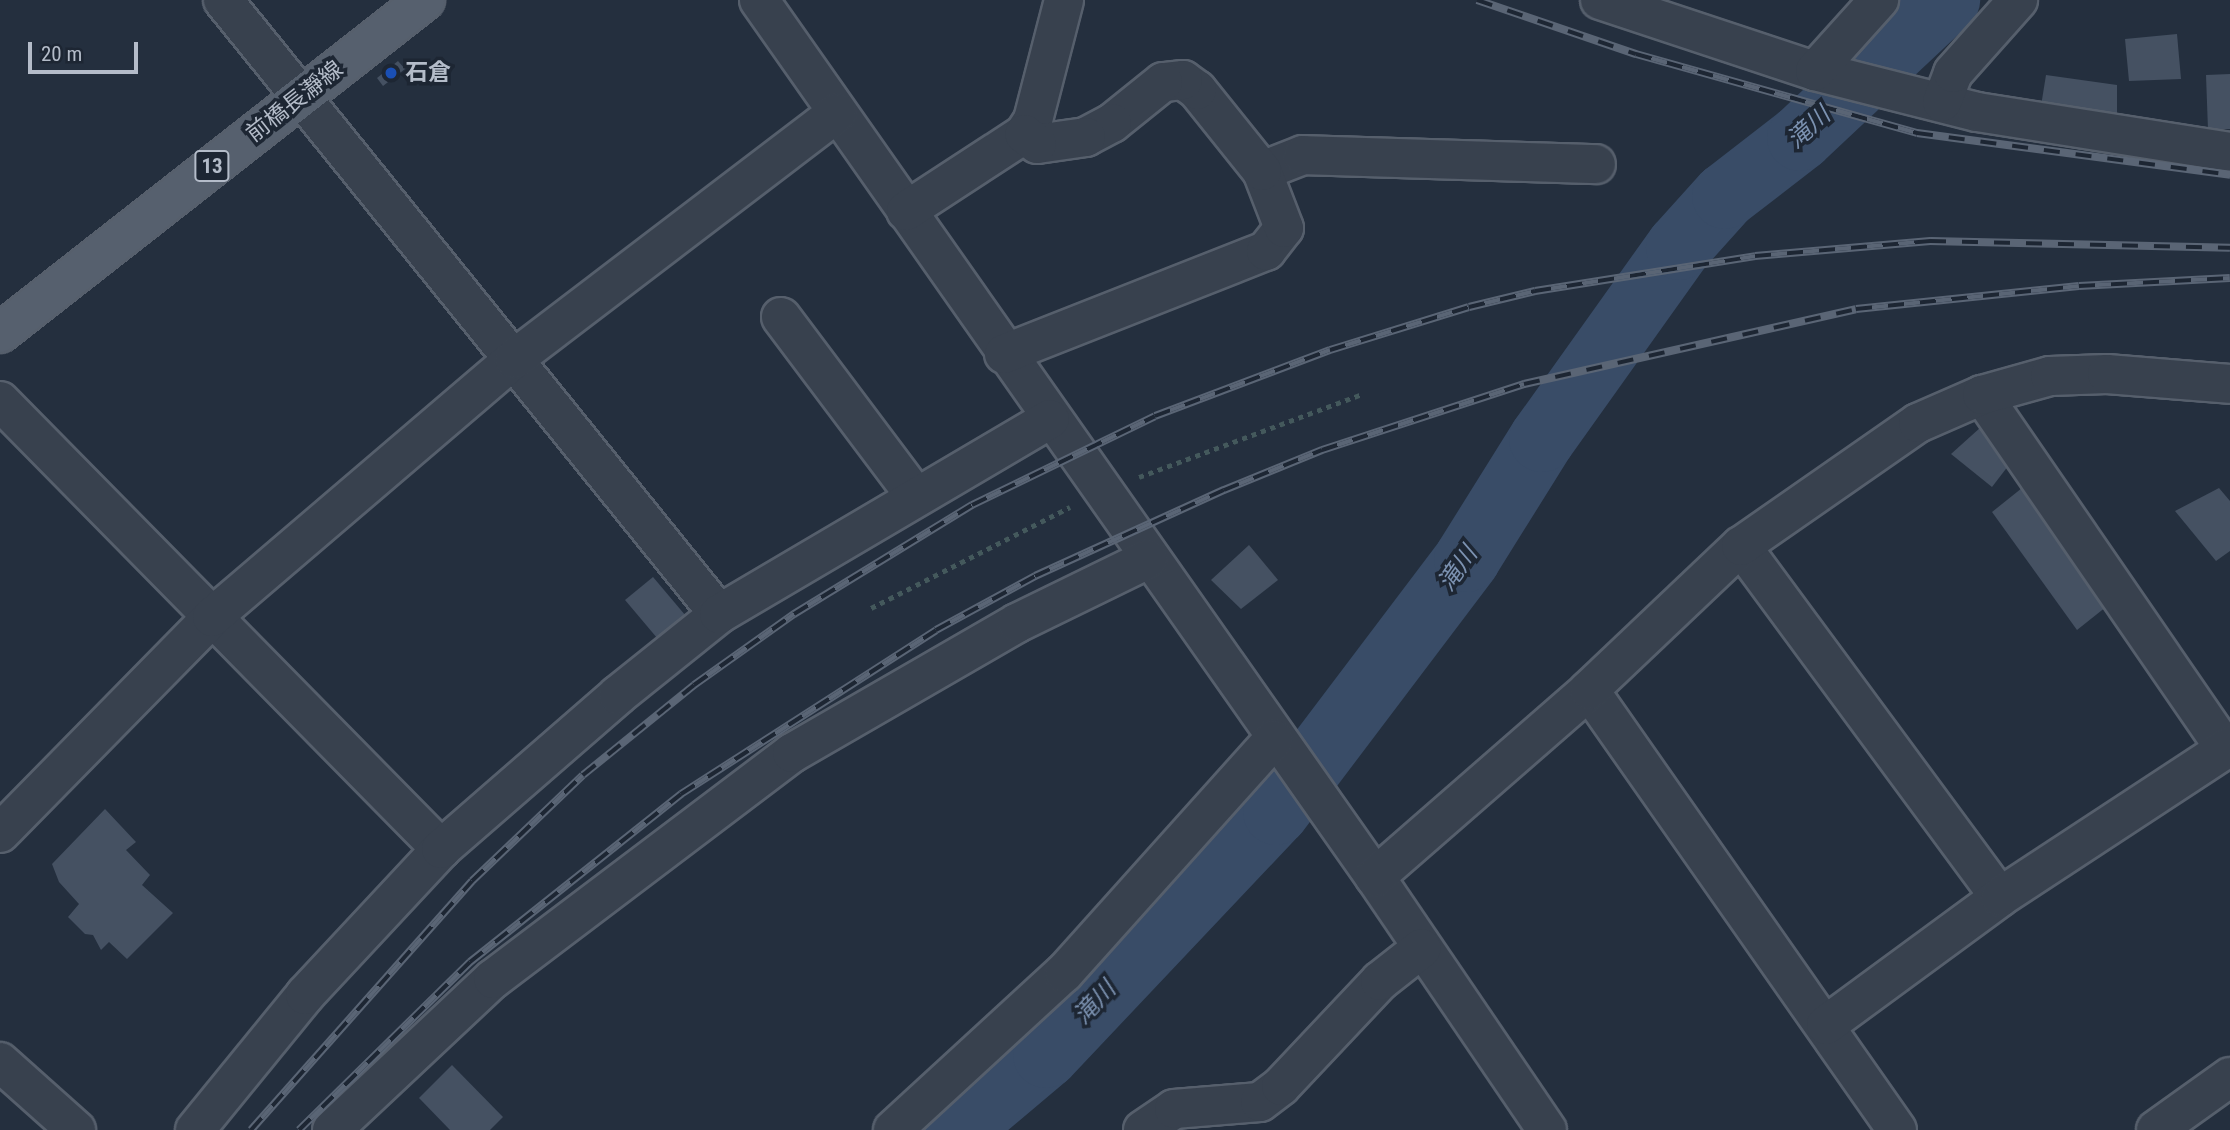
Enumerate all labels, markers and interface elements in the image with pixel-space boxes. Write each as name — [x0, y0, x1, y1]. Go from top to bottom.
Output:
scale bar — [32, 28, 142, 72]
text: 20 m — [41, 42, 82, 66]
street label: 前橋長瀞線 — [241, 56, 349, 148]
place label: 石倉 — [405, 59, 451, 87]
marker: 石倉 — [383, 65, 399, 81]
water label: 滝川 — [1782, 101, 1836, 155]
road number: 13 — [193, 148, 231, 184]
water label: 滝川 — [1432, 541, 1484, 597]
water label: 滝川 — [1068, 976, 1122, 1030]

